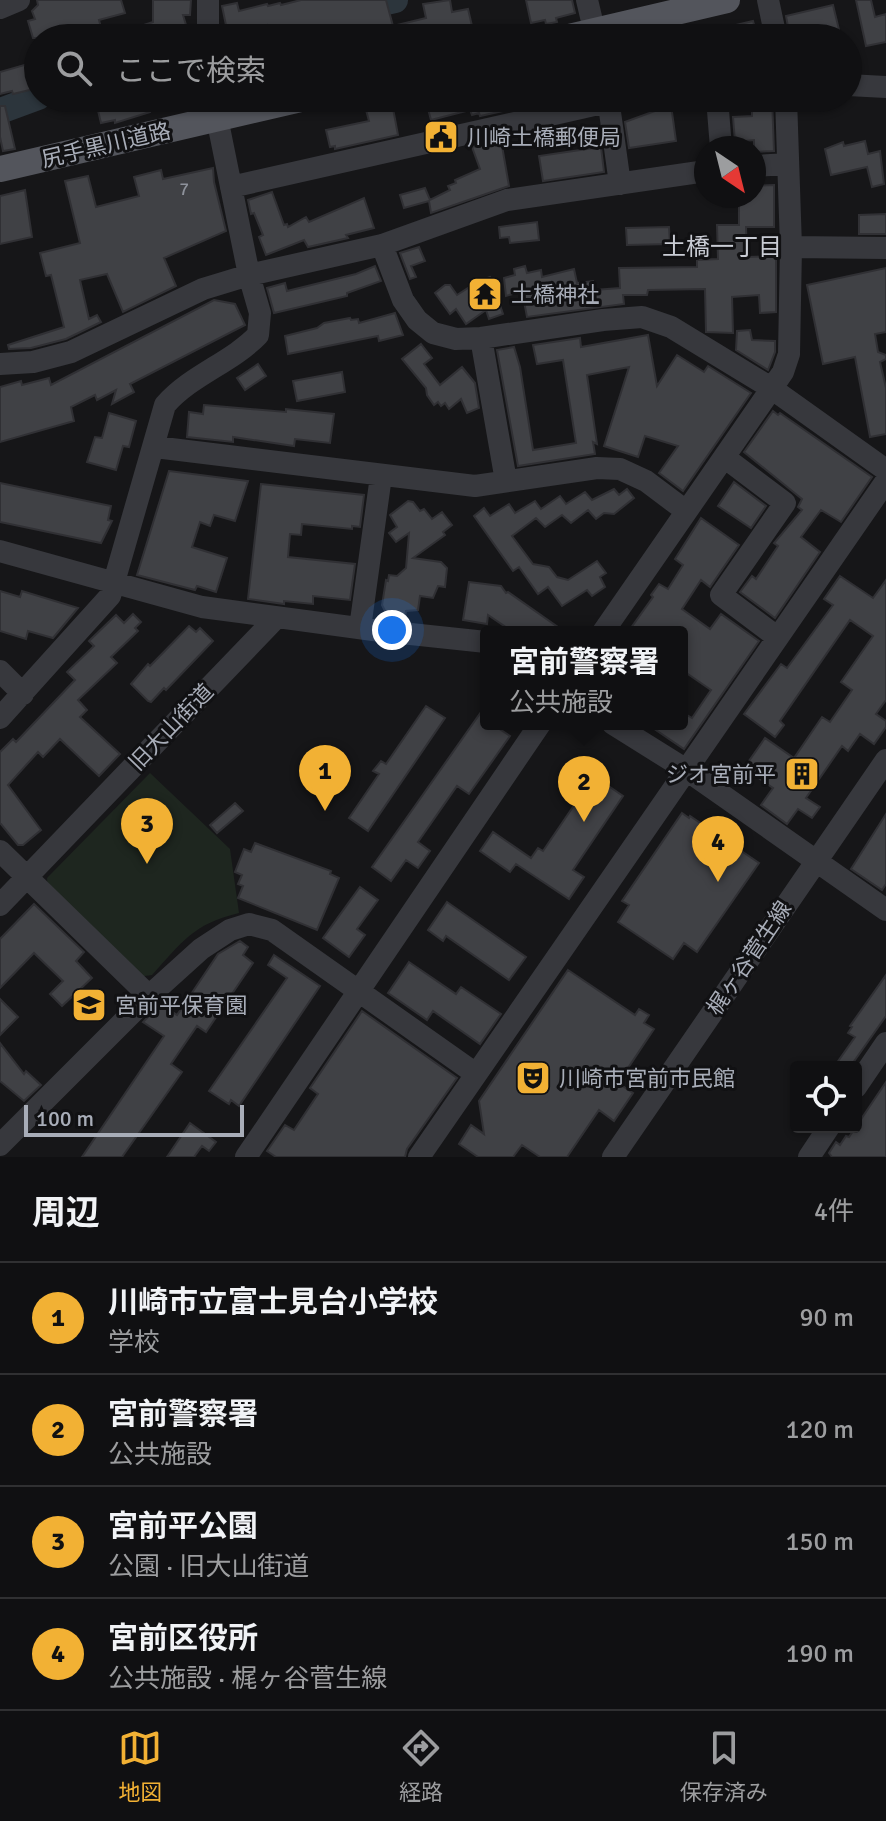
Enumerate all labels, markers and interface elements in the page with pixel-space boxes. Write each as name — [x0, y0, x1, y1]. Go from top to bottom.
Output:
search box — [24, 24, 862, 112]
icon: search — [52, 46, 96, 90]
text: ここで検索 — [116, 53, 266, 90]
street label: 尻手黒川道路 — [39, 117, 173, 173]
public building icon: 川崎土橋郵便局 — [422, 118, 460, 156]
place label: 川崎土橋郵便局 — [467, 124, 621, 151]
north arrow — [694, 136, 766, 208]
house number: 7 — [179, 178, 189, 200]
district label: 土橋一丁目 — [662, 232, 782, 262]
temple icon: 土橋神社 — [466, 275, 504, 313]
place label: 土橋神社 — [511, 281, 599, 308]
your location — [372, 610, 412, 650]
popup — [480, 626, 688, 730]
text: 宮前警察署 — [509, 644, 659, 681]
street label: 旧大山街道 — [123, 678, 219, 776]
text: 公共施設 — [509, 687, 613, 719]
pin: 1 — [299, 745, 351, 811]
building icon: ジオ宮前平 — [783, 755, 821, 793]
pin: 2 — [558, 756, 610, 822]
place label: ジオ宮前平 — [666, 761, 776, 788]
pin: 3 — [121, 798, 173, 864]
pin: 4 — [692, 816, 744, 882]
street label: 梶ヶ谷菅生線 — [701, 896, 797, 1020]
school or university icon: 宮前平保育園 — [70, 986, 108, 1024]
place label: 宮前平保育園 — [115, 992, 247, 1019]
theatre icon: 川崎市宮前市民館 — [514, 1059, 552, 1097]
map controls — [790, 1061, 862, 1133]
button: locate — [790, 1061, 862, 1133]
place label: 川崎市宮前市民館 — [559, 1065, 735, 1092]
scale bar — [24, 1101, 244, 1137]
text: 100 m — [36, 1105, 94, 1132]
text: 周辺 — [32, 1192, 100, 1234]
text: 4件 — [814, 1196, 854, 1228]
text: 川崎市立富士見台小学校 — [108, 1284, 438, 1321]
text: 1 — [51, 1302, 65, 1334]
text: 90 m — [799, 1302, 854, 1334]
text: 学校 — [108, 1327, 160, 1359]
text: 宮前警察署 — [108, 1396, 258, 1433]
text: 2 — [51, 1414, 65, 1446]
text: 120 m — [785, 1414, 854, 1446]
text: 公共施設 — [108, 1439, 212, 1471]
text: 宮前平公園 — [108, 1508, 258, 1545]
text: 3 — [51, 1526, 65, 1558]
text: 150 m — [785, 1526, 854, 1558]
text: 公園 · 旧大山街道 — [108, 1551, 309, 1583]
text: 宮前区役所 — [108, 1620, 258, 1657]
text: 4 — [51, 1638, 65, 1670]
text: 190 m — [785, 1638, 854, 1670]
text: 公共施設 · 梶ヶ谷菅生線 — [108, 1663, 387, 1695]
tab: 地図 — [118, 1726, 162, 1806]
tab: 経路 — [399, 1726, 443, 1806]
tab: 保存済み — [680, 1726, 768, 1806]

